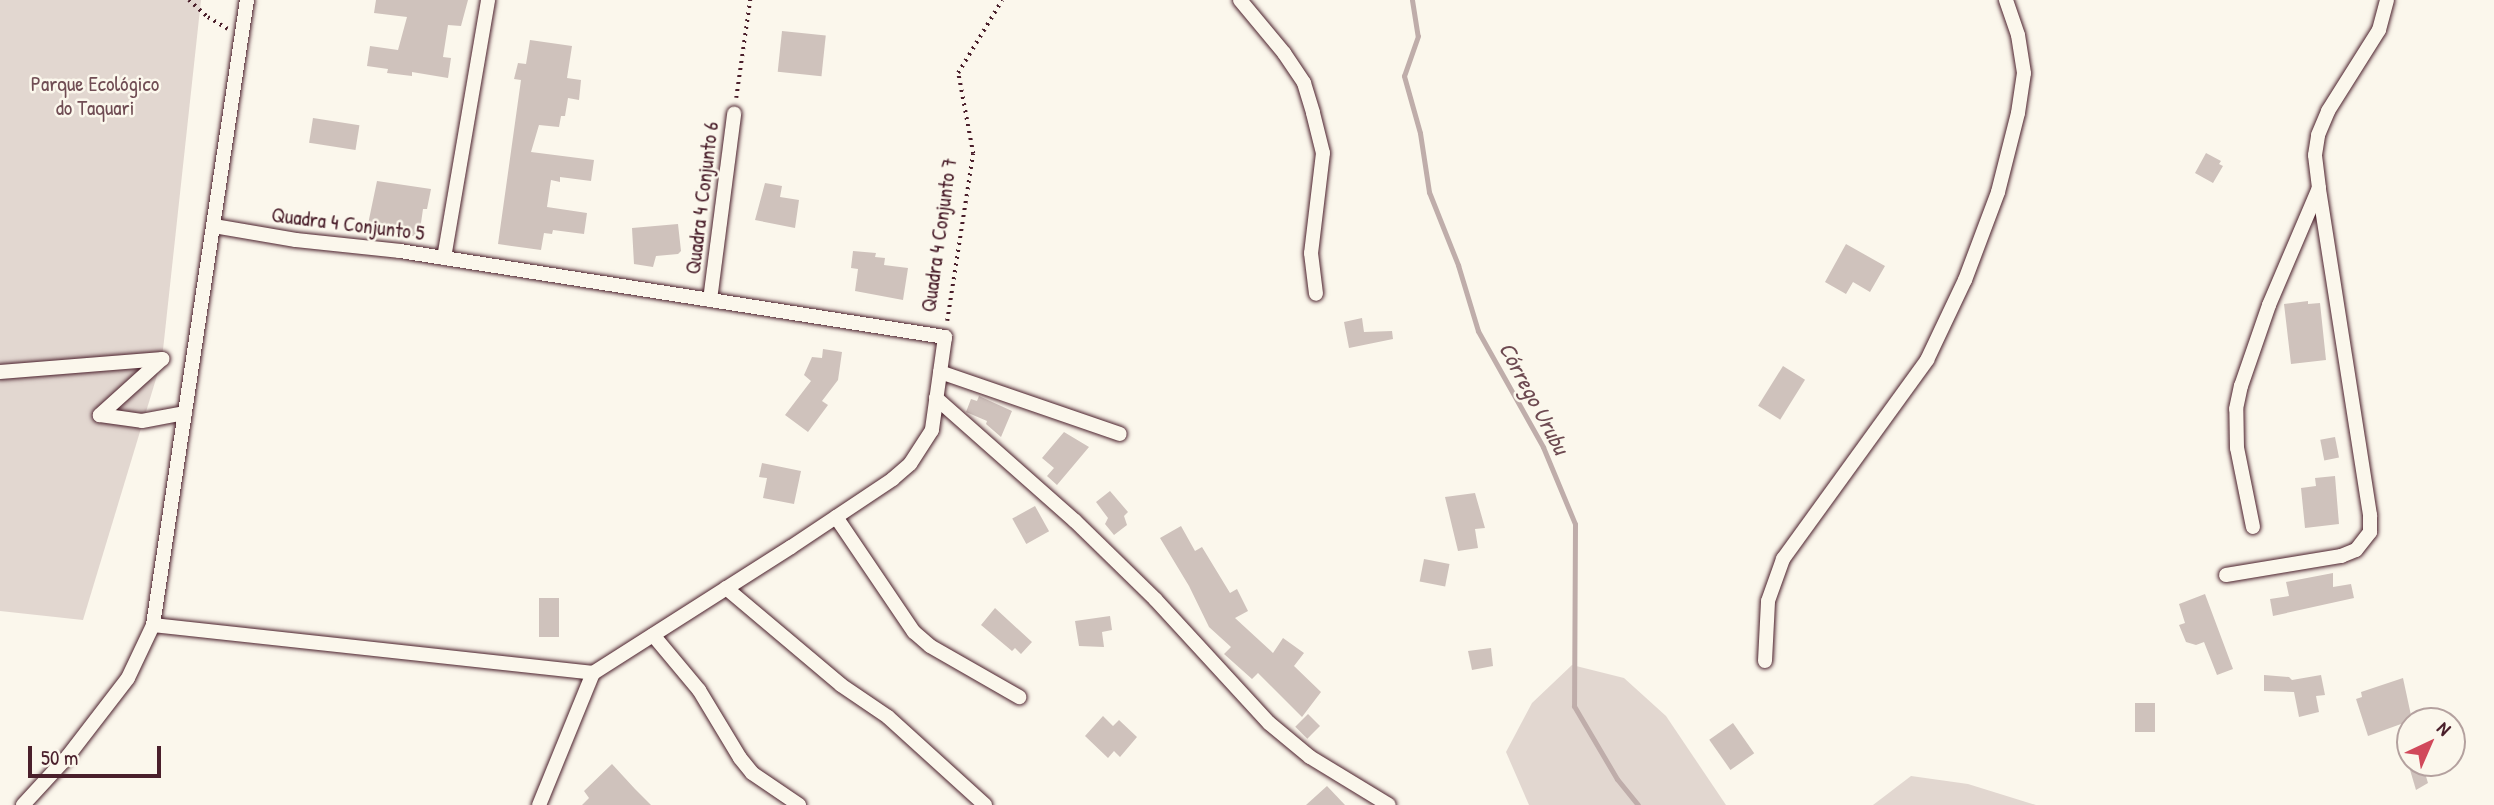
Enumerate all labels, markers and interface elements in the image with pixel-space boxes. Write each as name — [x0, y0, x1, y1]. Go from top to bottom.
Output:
park label: Parque Ecológico do Taquari — [31, 71, 159, 121]
street label: Quadra 4 Conjunto 6 — [680, 120, 724, 276]
street label: Quadra 4 Conjunto 7 — [916, 156, 962, 314]
street label: Quadra 4 Conjunto 5 — [270, 202, 426, 246]
water label: Córrego Urubu — [1493, 337, 1575, 459]
north arrow — [2396, 707, 2466, 777]
text: N — [2432, 715, 2457, 741]
scale bar — [32, 732, 164, 776]
text: 50 m — [41, 743, 78, 772]

